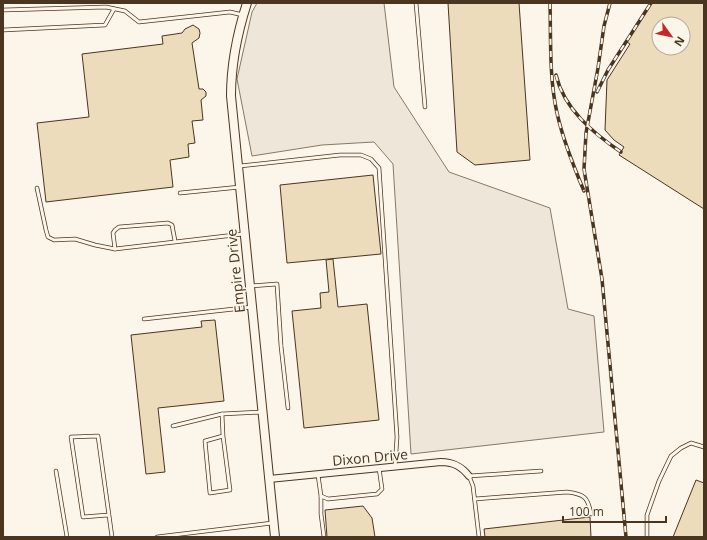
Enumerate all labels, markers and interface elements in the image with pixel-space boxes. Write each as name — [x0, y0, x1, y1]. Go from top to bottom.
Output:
north arrow — [651, 16, 691, 56]
text: N — [671, 34, 689, 50]
street label: Empire Drive — [221, 228, 249, 314]
street label: Dixon Drive — [331, 444, 409, 470]
scale bar — [563, 498, 666, 524]
text: 100 m — [569, 503, 604, 520]

